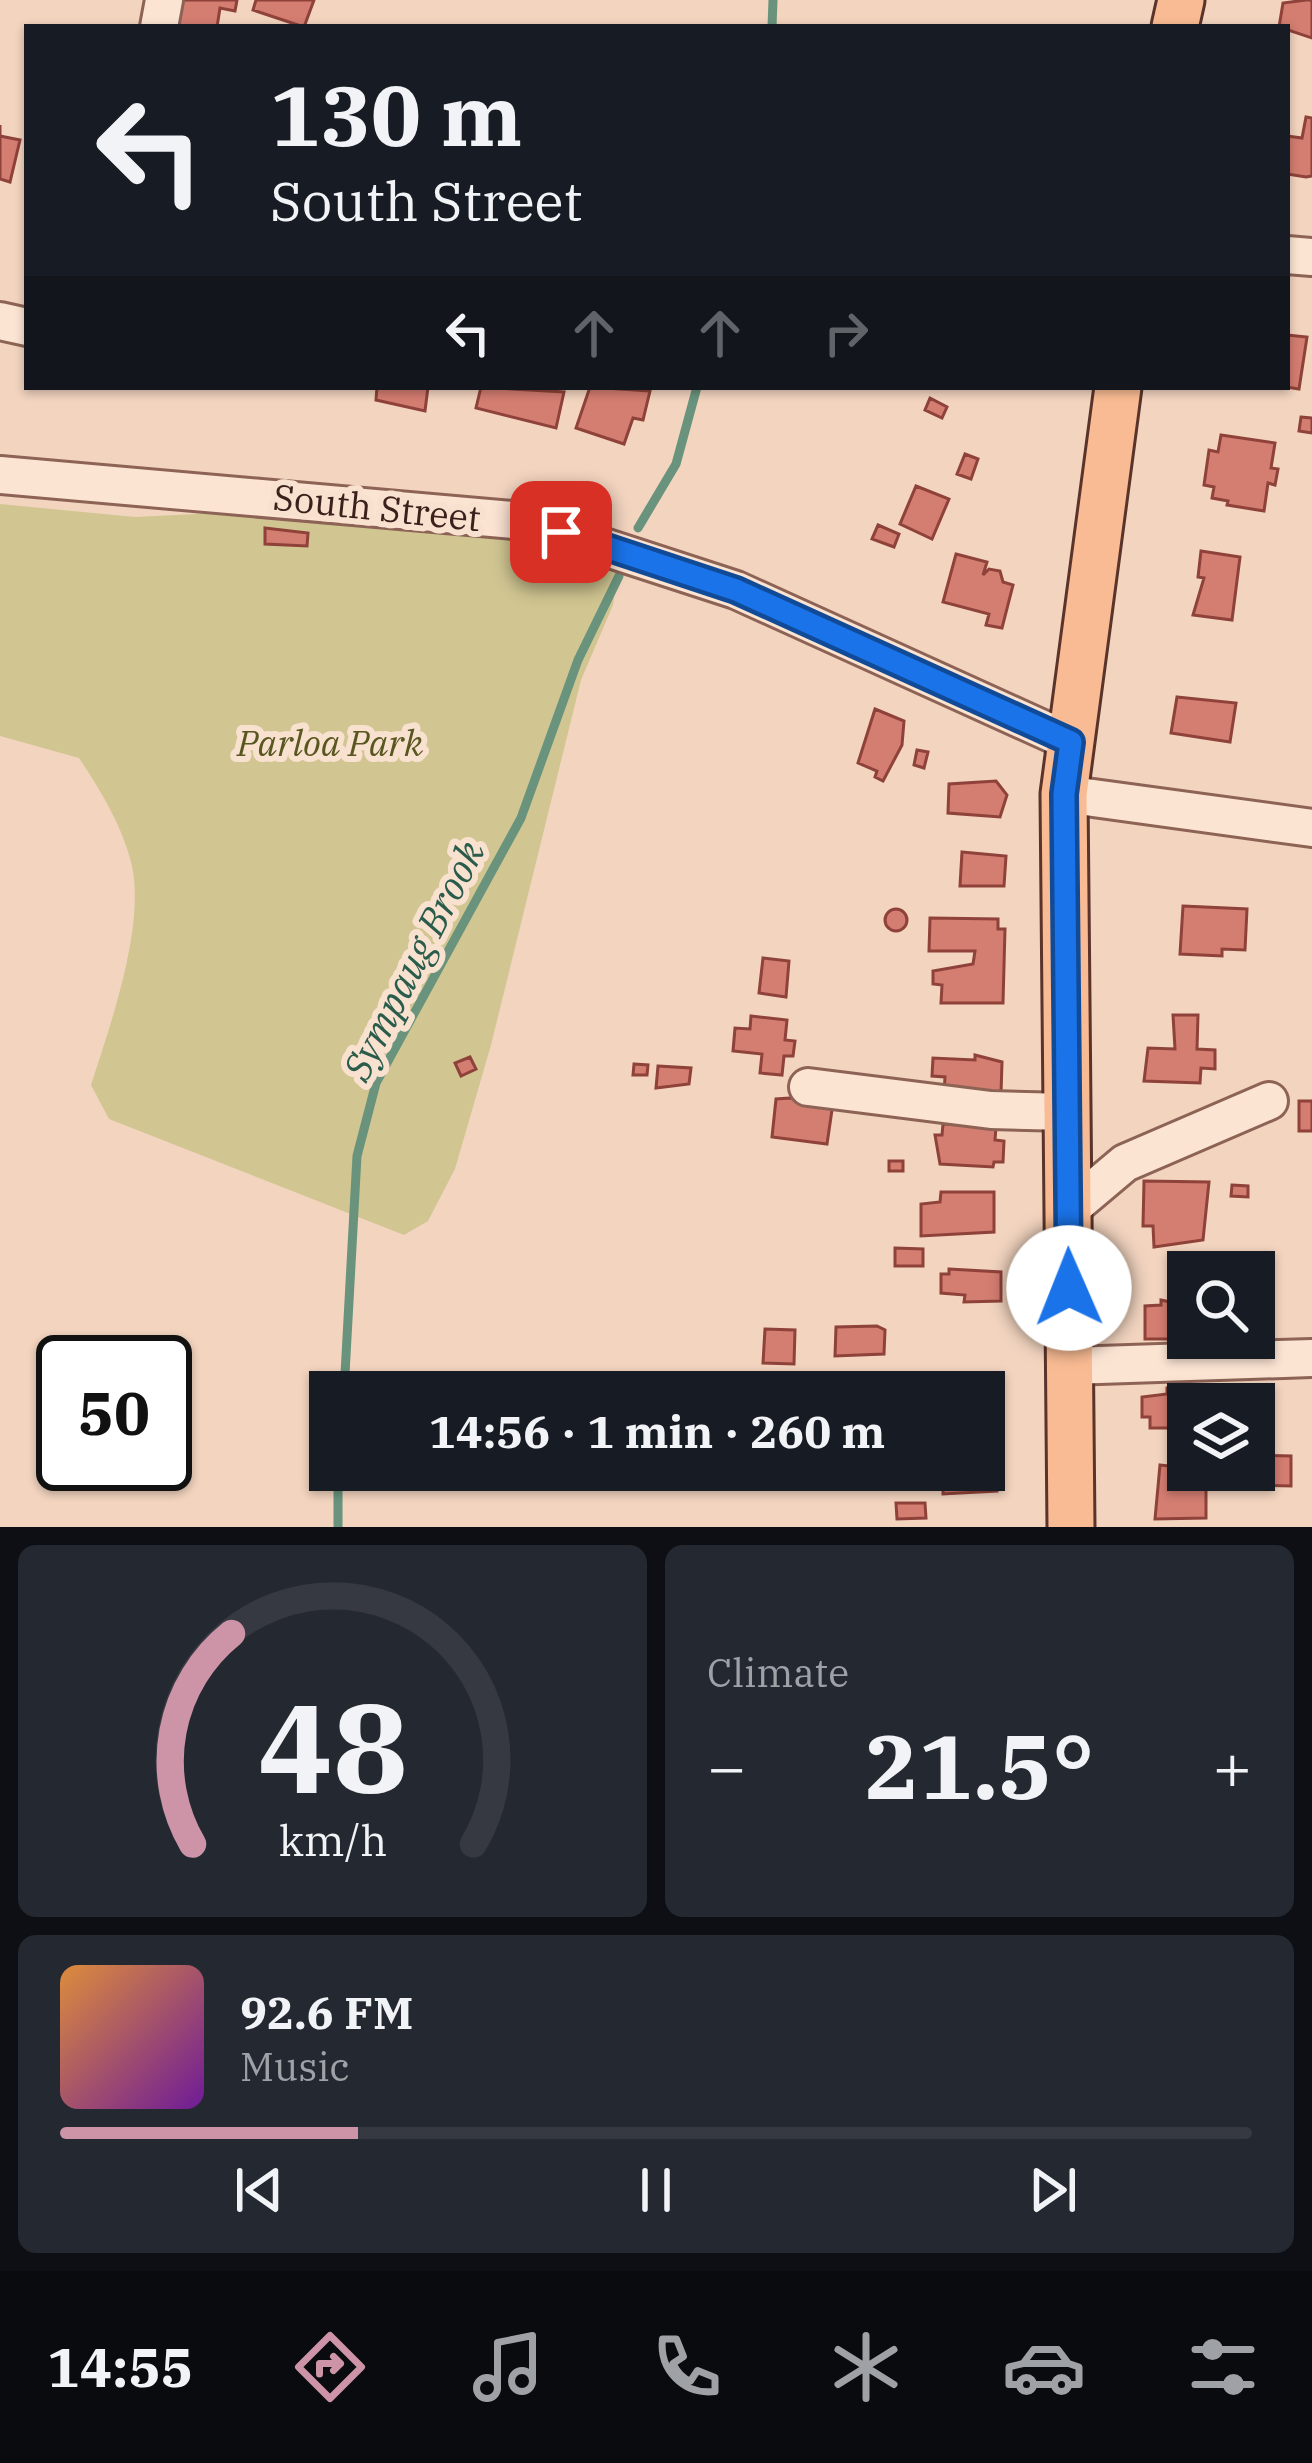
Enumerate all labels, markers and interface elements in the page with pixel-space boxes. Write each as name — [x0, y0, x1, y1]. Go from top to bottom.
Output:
text: 130 m — [270, 60, 522, 169]
icon: left — [72, 72, 228, 228]
text: South Street — [270, 166, 583, 236]
icon: left — [435, 300, 501, 366]
icon: ahead — [561, 300, 627, 366]
icon: ahead — [687, 300, 753, 366]
icon: right — [813, 300, 879, 366]
street label: South Street — [271, 473, 483, 541]
pin — [510, 481, 612, 583]
icon: arrive — [528, 499, 594, 565]
park label: Parloa Park — [236, 719, 424, 766]
water label: Sympaug Brook — [330, 831, 496, 1090]
position arrow — [1006, 1225, 1132, 1351]
map controls — [1167, 1251, 1275, 1491]
button: search — [1167, 1251, 1275, 1359]
speed limit sign: 50 — [36, 1335, 192, 1491]
button: layers — [1167, 1383, 1275, 1491]
text: 14:56 · 1 min · 260 m — [429, 1402, 885, 1460]
text: Climate — [707, 1647, 849, 1698]
text: 48 — [258, 1665, 407, 1827]
text: 21.5° — [865, 1707, 1094, 1824]
text: − — [707, 1723, 747, 1809]
text: + — [1212, 1723, 1252, 1809]
text: km/h — [278, 1812, 387, 1868]
text: 92.6 FM — [240, 1983, 413, 2041]
text: Music — [240, 2041, 350, 2092]
icon: previous — [226, 2157, 292, 2223]
icon: pause — [623, 2157, 689, 2223]
icon: next — [1020, 2157, 1086, 2223]
icon: directions — [288, 2325, 372, 2409]
icon: music — [466, 2325, 550, 2409]
icon: phone — [645, 2325, 729, 2409]
icon: climate — [824, 2325, 908, 2409]
icon: car — [1002, 2325, 1086, 2409]
icon: filters — [1181, 2325, 1265, 2409]
text: 14:55 — [47, 2332, 193, 2402]

